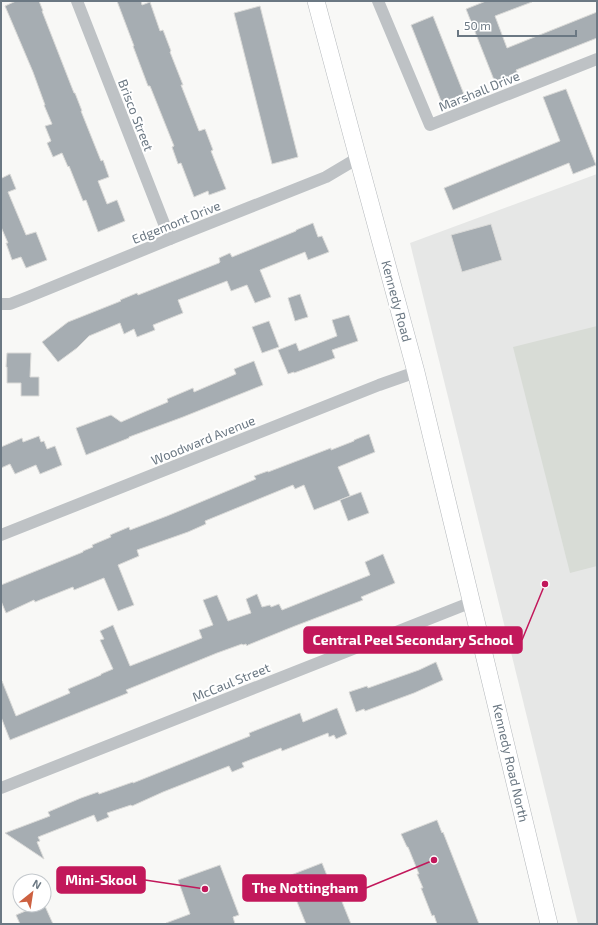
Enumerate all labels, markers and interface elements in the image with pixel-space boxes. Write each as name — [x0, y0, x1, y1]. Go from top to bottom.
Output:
scale bar — [458, 12, 576, 38]
text: 50 m — [464, 18, 491, 32]
street label: Marshall Drive — [436, 67, 522, 115]
street label: Brisco Street — [115, 77, 157, 153]
street label: Edgemont Drive — [129, 197, 223, 247]
street label: Kennedy Road — [378, 259, 416, 343]
street label: Woodward Avenue — [149, 412, 257, 468]
callout: Central Peel Secondary School — [304, 627, 522, 653]
text: Central Peel Secondary School — [313, 631, 514, 648]
street label: McCaul Street — [190, 659, 272, 705]
street label: Kennedy Road North — [490, 702, 532, 824]
callout: Mini-Skool — [57, 867, 145, 893]
text: Mini-Skool — [65, 871, 137, 888]
north arrow — [12, 873, 52, 913]
callout: The Nottingham — [243, 875, 366, 901]
text: N — [31, 876, 44, 892]
text: The Nottingham — [252, 879, 358, 896]

